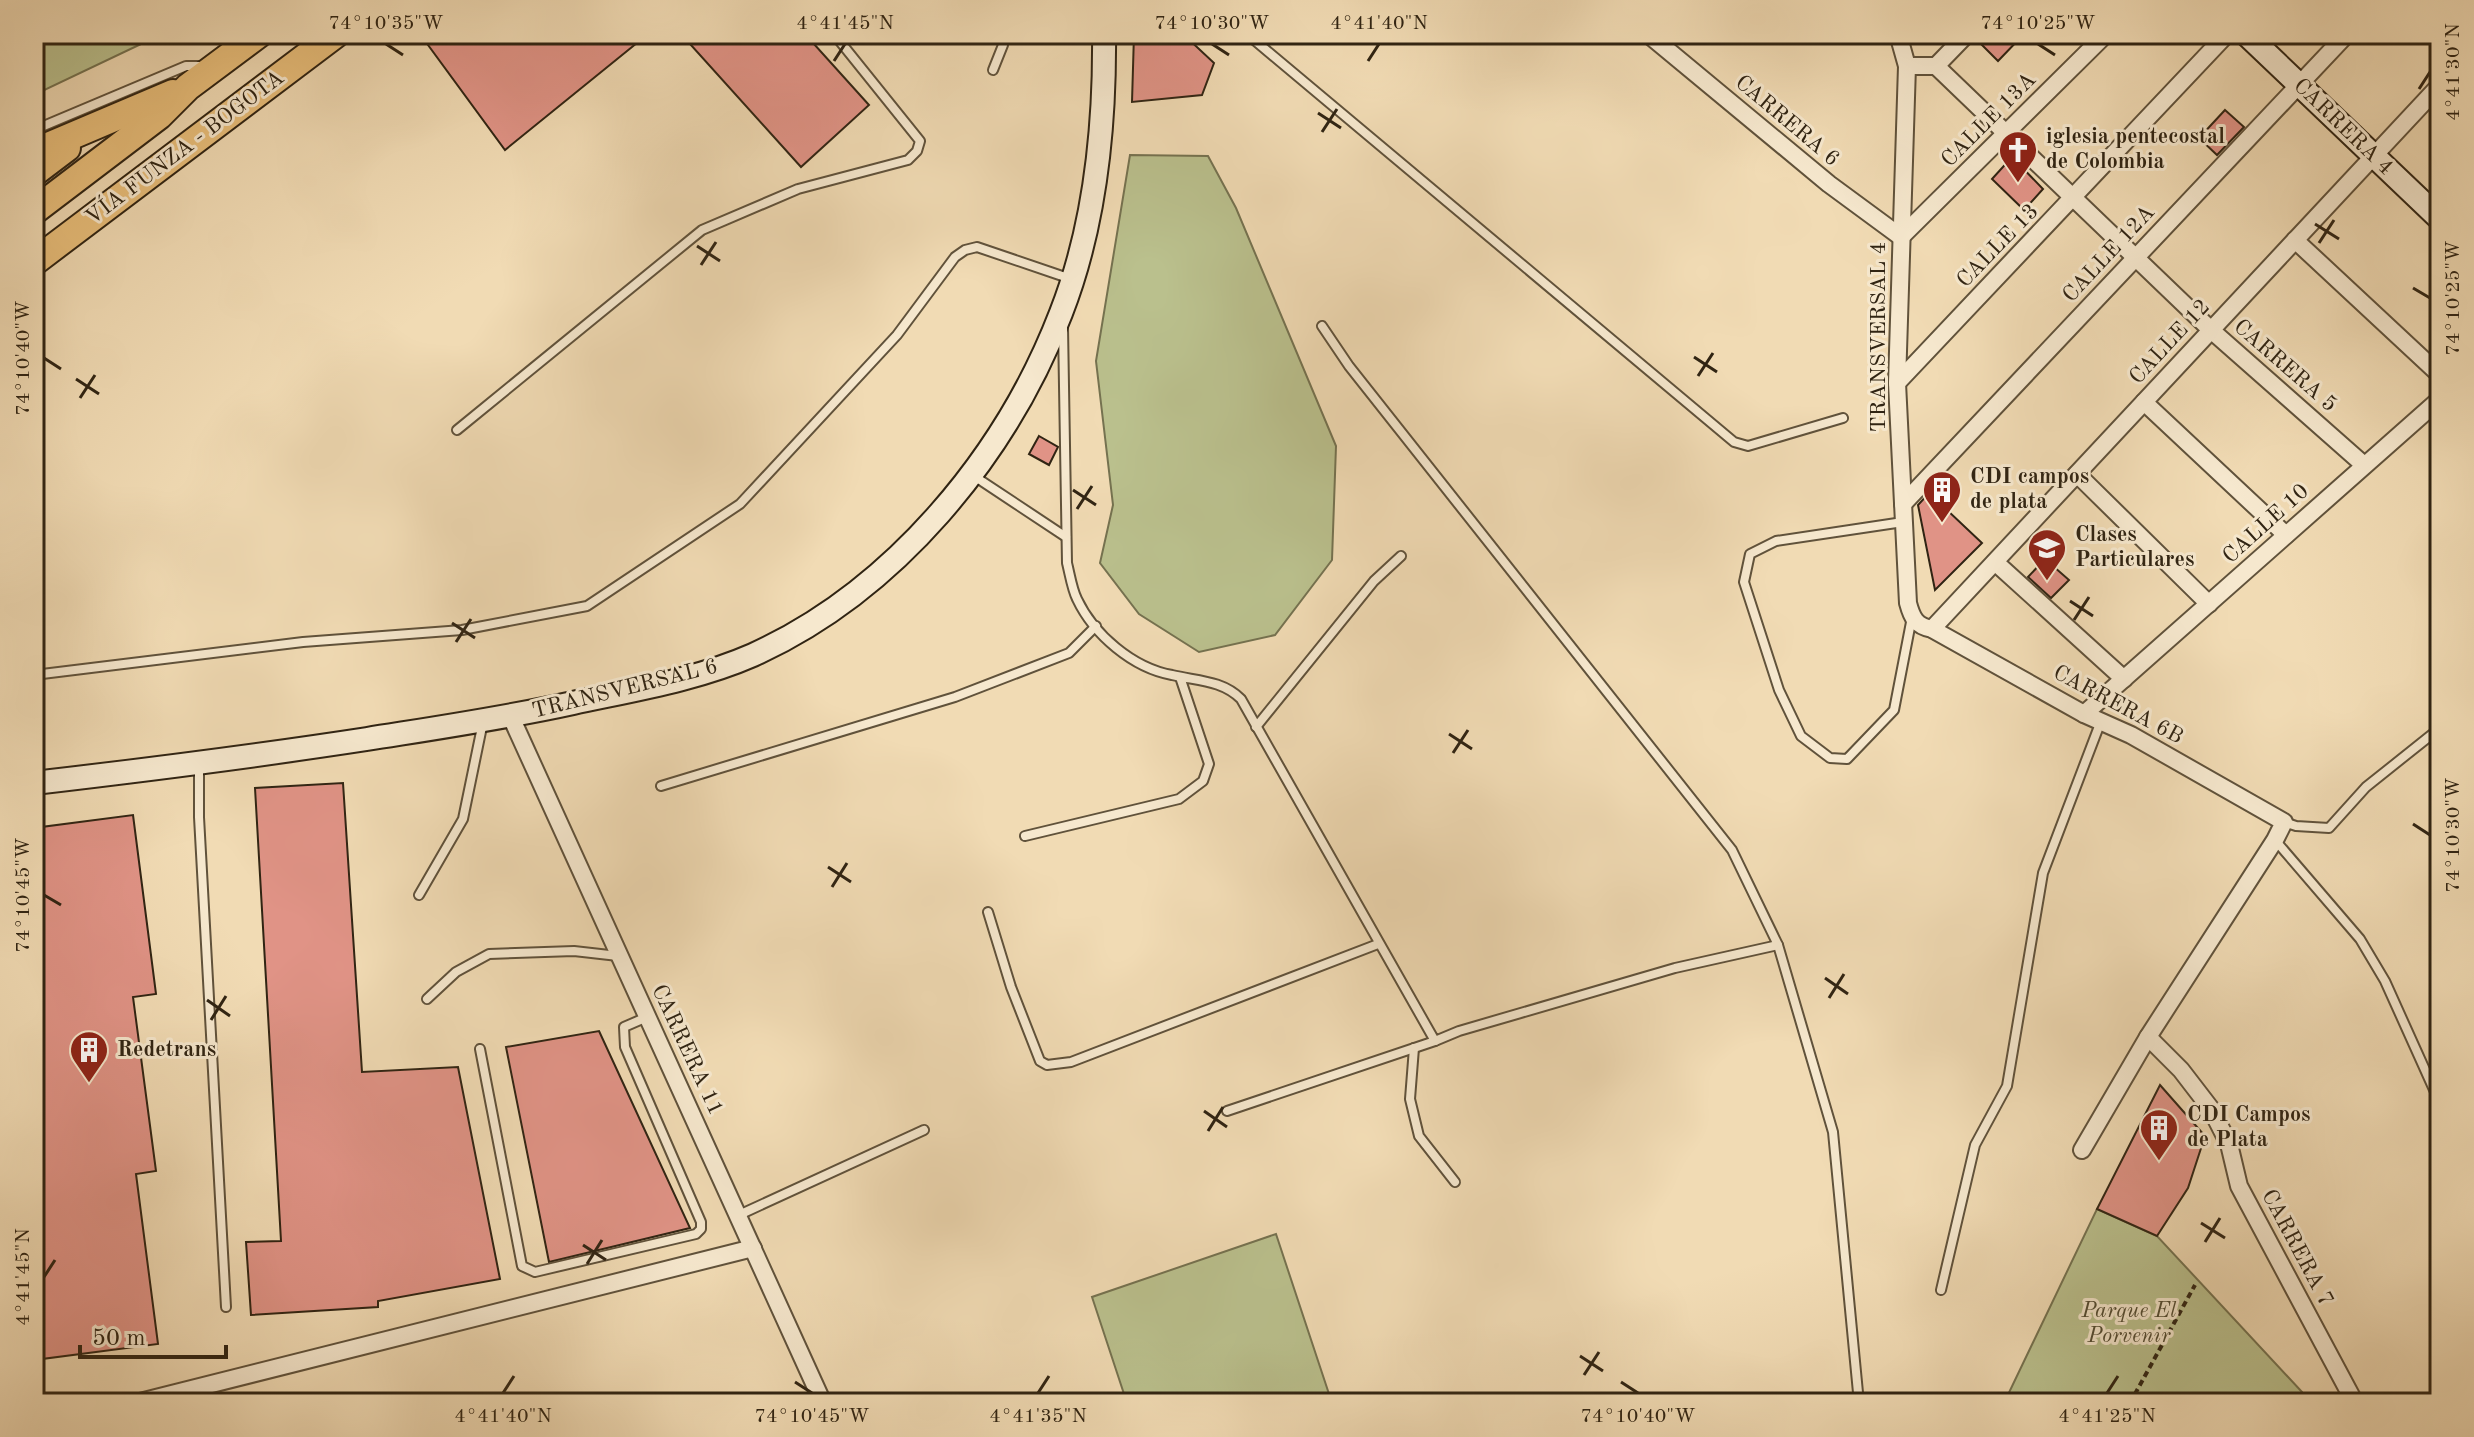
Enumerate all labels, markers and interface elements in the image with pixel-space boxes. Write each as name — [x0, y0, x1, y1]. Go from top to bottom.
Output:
text: 74°10'35"W — [328, 14, 444, 34]
text: 4°41'45"N — [796, 14, 894, 34]
text: 74°10'30"W — [1154, 14, 1270, 34]
text: 4°41'40"N — [1330, 14, 1428, 34]
text: 74°10'25"W — [1980, 14, 2096, 34]
text: 4°41'30"N — [2444, 23, 2464, 121]
street label: VÍA FUNZA - BOGOTA — [80, 64, 288, 230]
street label: CALLE 13A — [1938, 68, 2041, 171]
street label: CARRERA 6 — [1731, 71, 1843, 171]
street label: CARRERA 4 — [2289, 74, 2397, 180]
place label: iglesia pentecostal de Colombia — [2046, 126, 2225, 173]
church icon: iglesia pentecostal de Colombia — [1997, 129, 2039, 184]
street label: CALLE 13 — [1953, 200, 2043, 292]
street label: CALLE 12A — [2059, 201, 2159, 307]
text: 74°10'25"W — [2444, 240, 2464, 356]
street label: TRANSVERSAL 4 — [1868, 242, 1890, 432]
street label: CALLE 12 — [2126, 295, 2214, 389]
text: 74°10'40"W — [14, 300, 34, 416]
street label: CARRERA 5 — [2229, 316, 2341, 416]
place label: CDI campos de plata — [1970, 466, 2089, 513]
building icon: CDI campos de plata — [1921, 469, 1963, 524]
street label: CALLE 10 — [2219, 480, 2313, 568]
place label: Clases Particulares — [2075, 524, 2194, 571]
school or university icon: Clases Particulares — [2026, 527, 2068, 582]
street label: TRANSVERSAL 6 — [530, 655, 720, 723]
street label: CARRERA 6B — [2049, 662, 2187, 748]
text: 74°10'30"W — [2444, 777, 2464, 893]
text: 74°10'45"W — [14, 837, 34, 953]
street label: CARRERA 11 — [647, 981, 727, 1119]
building icon: Redetrans — [68, 1029, 110, 1084]
place label: Redetrans — [117, 1039, 216, 1061]
place label: CDI Campos de Plata — [2187, 1104, 2310, 1151]
building icon: CDI Campos de Plata — [2138, 1107, 2180, 1162]
street label: CARRERA 7 — [2257, 1186, 2337, 1310]
text: 4°41'45"N — [14, 1228, 34, 1326]
park label: Parque El Porvenir — [2081, 1300, 2177, 1347]
scale bar — [80, 1309, 226, 1359]
text: 50 m — [92, 1327, 146, 1351]
text: 4°41'40"N — [454, 1407, 552, 1427]
text: 74°10'45"W — [754, 1407, 870, 1427]
text: 4°41'35"N — [989, 1407, 1087, 1427]
text: 74°10'40"W — [1580, 1407, 1696, 1427]
text: 4°41'25"N — [2058, 1407, 2156, 1427]

